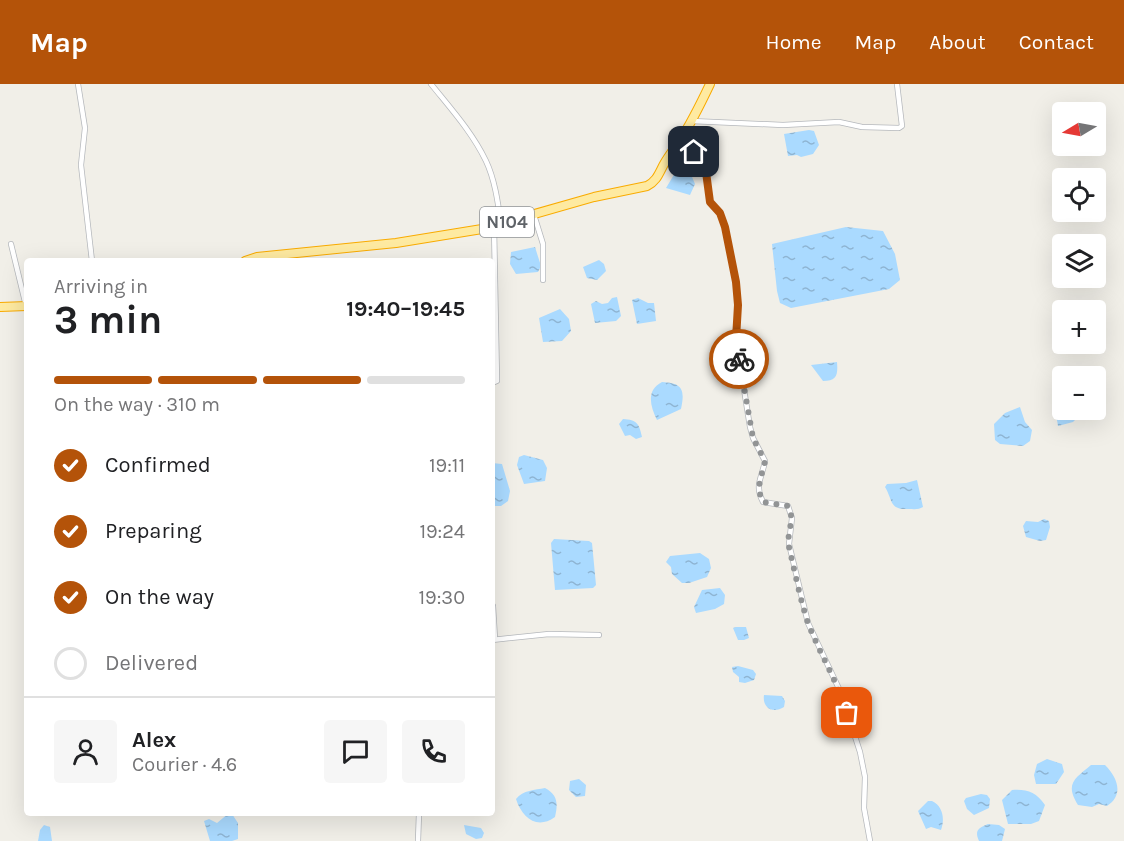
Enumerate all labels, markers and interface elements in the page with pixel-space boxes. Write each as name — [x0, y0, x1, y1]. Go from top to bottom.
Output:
text: Map — [30, 26, 88, 59]
text: Home — [766, 30, 822, 54]
text: Map — [855, 30, 896, 54]
text: About — [929, 30, 986, 54]
text: Contact — [1019, 30, 1094, 54]
north arrow — [1052, 102, 1106, 156]
map controls — [1052, 102, 1106, 420]
pin — [668, 126, 719, 177]
icon: home — [677, 135, 710, 168]
button: locate — [1052, 168, 1106, 222]
road number: N104 — [480, 207, 534, 237]
button: layers — [1052, 234, 1106, 288]
text: Arriving in — [54, 275, 148, 298]
text: 19:40–19:45 — [346, 296, 465, 322]
text: 3 min — [54, 297, 162, 343]
button: + — [1052, 300, 1106, 354]
courier — [709, 329, 769, 389]
icon: bike — [723, 343, 756, 376]
button: − — [1052, 366, 1106, 420]
text: On the way · 310 m — [54, 393, 220, 416]
icon: check — [54, 449, 87, 482]
text: Confirmed — [105, 452, 211, 478]
text: 19:11 — [429, 454, 465, 477]
icon: check — [54, 515, 87, 548]
text: Preparing — [105, 518, 202, 544]
text: 19:24 — [419, 520, 465, 543]
icon: check — [54, 581, 87, 614]
text: On the way — [105, 584, 214, 610]
text: 19:30 — [419, 586, 465, 609]
text: Delivered — [105, 650, 198, 676]
pin — [821, 687, 872, 738]
icon: bag — [830, 696, 863, 729]
button: person — [54, 720, 117, 783]
button: chat — [324, 720, 387, 783]
button: phone — [402, 720, 465, 783]
text: Alex — [132, 727, 176, 753]
text: Courier · 4.6 — [132, 753, 237, 776]

